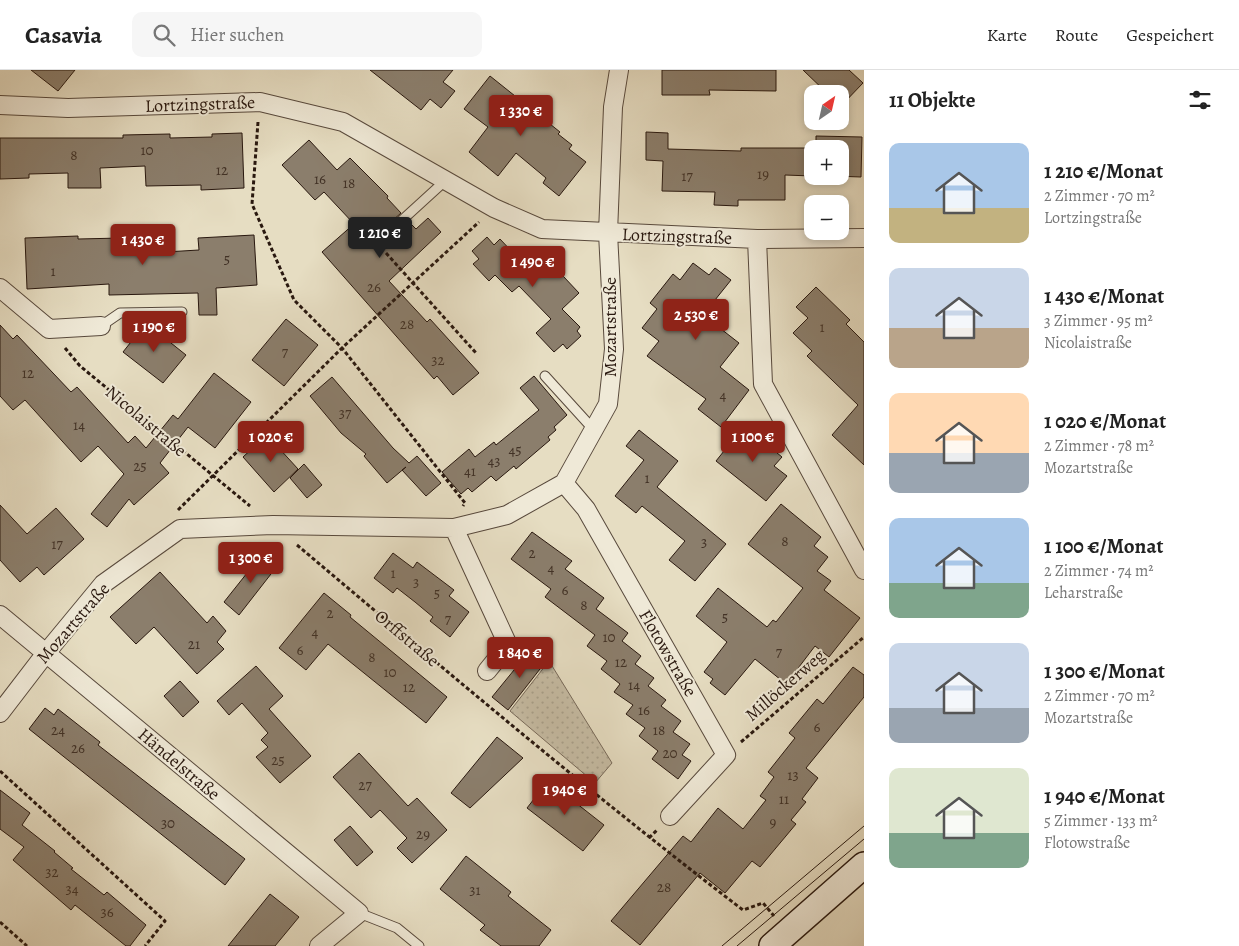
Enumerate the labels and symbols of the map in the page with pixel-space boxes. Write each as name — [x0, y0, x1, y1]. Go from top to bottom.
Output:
north arrow — [804, 85, 849, 130]
street label: Lortzingstraße — [145, 90, 255, 118]
pin: 1 330 € — [475, 94, 567, 137]
house number: 10 — [140, 140, 154, 160]
house number: 8 — [70, 145, 78, 165]
house number: 12 — [216, 160, 228, 180]
house number: 19 — [757, 164, 769, 184]
house number: 17 — [681, 166, 693, 186]
house number: 16 — [314, 169, 326, 189]
house number: 18 — [343, 173, 355, 193]
pin: 1 210 € — [334, 216, 426, 259]
street label: Lortzingstraße — [622, 222, 732, 250]
pin: 1 430 € — [97, 224, 189, 266]
pin: 1 490 € — [487, 246, 579, 288]
house number: 5 — [224, 249, 230, 269]
house number: 1 — [50, 261, 56, 281]
house number: 26 — [367, 277, 381, 297]
street label: Mozartstraße — [598, 277, 622, 377]
pin: 2 530 € — [650, 298, 742, 341]
pin: 1 190 € — [108, 310, 200, 353]
house number: 28 — [400, 314, 414, 334]
house number: 1 — [819, 317, 825, 337]
house number: 7 — [282, 342, 289, 362]
house number: 32 — [431, 350, 445, 370]
house number: 12 — [22, 363, 34, 383]
street label: Nicolaistraße — [100, 380, 192, 462]
house number: 4 — [720, 385, 727, 405]
house number: 37 — [339, 403, 352, 423]
house number: 14 — [73, 415, 85, 435]
pin: 1 020 € — [225, 420, 317, 463]
pin: 1 100 € — [707, 420, 799, 463]
house number: 45 — [508, 440, 522, 460]
house number: 43 — [487, 451, 501, 471]
house number: 25 — [133, 456, 147, 476]
house number: 41 — [464, 461, 476, 481]
house number: 1 — [644, 468, 650, 488]
house number: 8 — [781, 531, 789, 551]
house number: 3 — [701, 532, 707, 552]
house number: 17 — [51, 534, 63, 554]
pin: 1 300 € — [205, 542, 297, 584]
house number: 2 — [528, 543, 536, 563]
house number: 4 — [548, 558, 555, 578]
house number: 1 — [390, 563, 396, 583]
house number: 3 — [413, 572, 419, 592]
street label: Mozartstraße — [31, 577, 115, 669]
house number: 6 — [562, 580, 569, 600]
house number: 5 — [434, 583, 440, 603]
house number: 8 — [580, 595, 588, 615]
house number: 2 — [326, 603, 334, 623]
street label: Orffstraße — [370, 604, 444, 672]
street label: Flotowstraße — [633, 605, 703, 701]
house number: 5 — [722, 607, 728, 627]
house number: 7 — [445, 609, 452, 629]
house number: 4 — [312, 622, 319, 642]
house number: 10 — [602, 627, 616, 647]
house number: 21 — [188, 634, 200, 654]
pin: 1 840 € — [474, 636, 566, 679]
house number: 6 — [297, 640, 304, 660]
house number: 7 — [776, 642, 783, 662]
street label: Millöckerweg — [740, 644, 830, 726]
house number: 8 — [368, 647, 376, 667]
house number: 12 — [615, 652, 627, 672]
house number: 10 — [383, 662, 397, 682]
house number: 14 — [628, 675, 640, 695]
house number: 12 — [403, 677, 415, 697]
house number: 16 — [638, 700, 650, 720]
house number: 6 — [814, 717, 821, 737]
house number: 24 — [51, 720, 65, 740]
house number: 18 — [653, 720, 665, 740]
street label: Händelstraße — [133, 722, 225, 806]
house number: 26 — [71, 738, 85, 758]
house number: 20 — [662, 743, 678, 763]
house number: 25 — [271, 750, 285, 770]
house number: 13 — [787, 765, 799, 785]
pin: 1 940 € — [519, 774, 611, 816]
house number: 27 — [358, 775, 372, 795]
house number: 11 — [779, 789, 789, 809]
house number: 9 — [770, 812, 777, 832]
house number: 30 — [161, 813, 175, 833]
house number: 29 — [416, 824, 430, 844]
house number: 32 — [45, 862, 59, 882]
house number: 28 — [657, 877, 671, 897]
house number: 34 — [65, 879, 79, 899]
house number: 31 — [469, 880, 481, 900]
house number: 36 — [100, 902, 114, 922]

